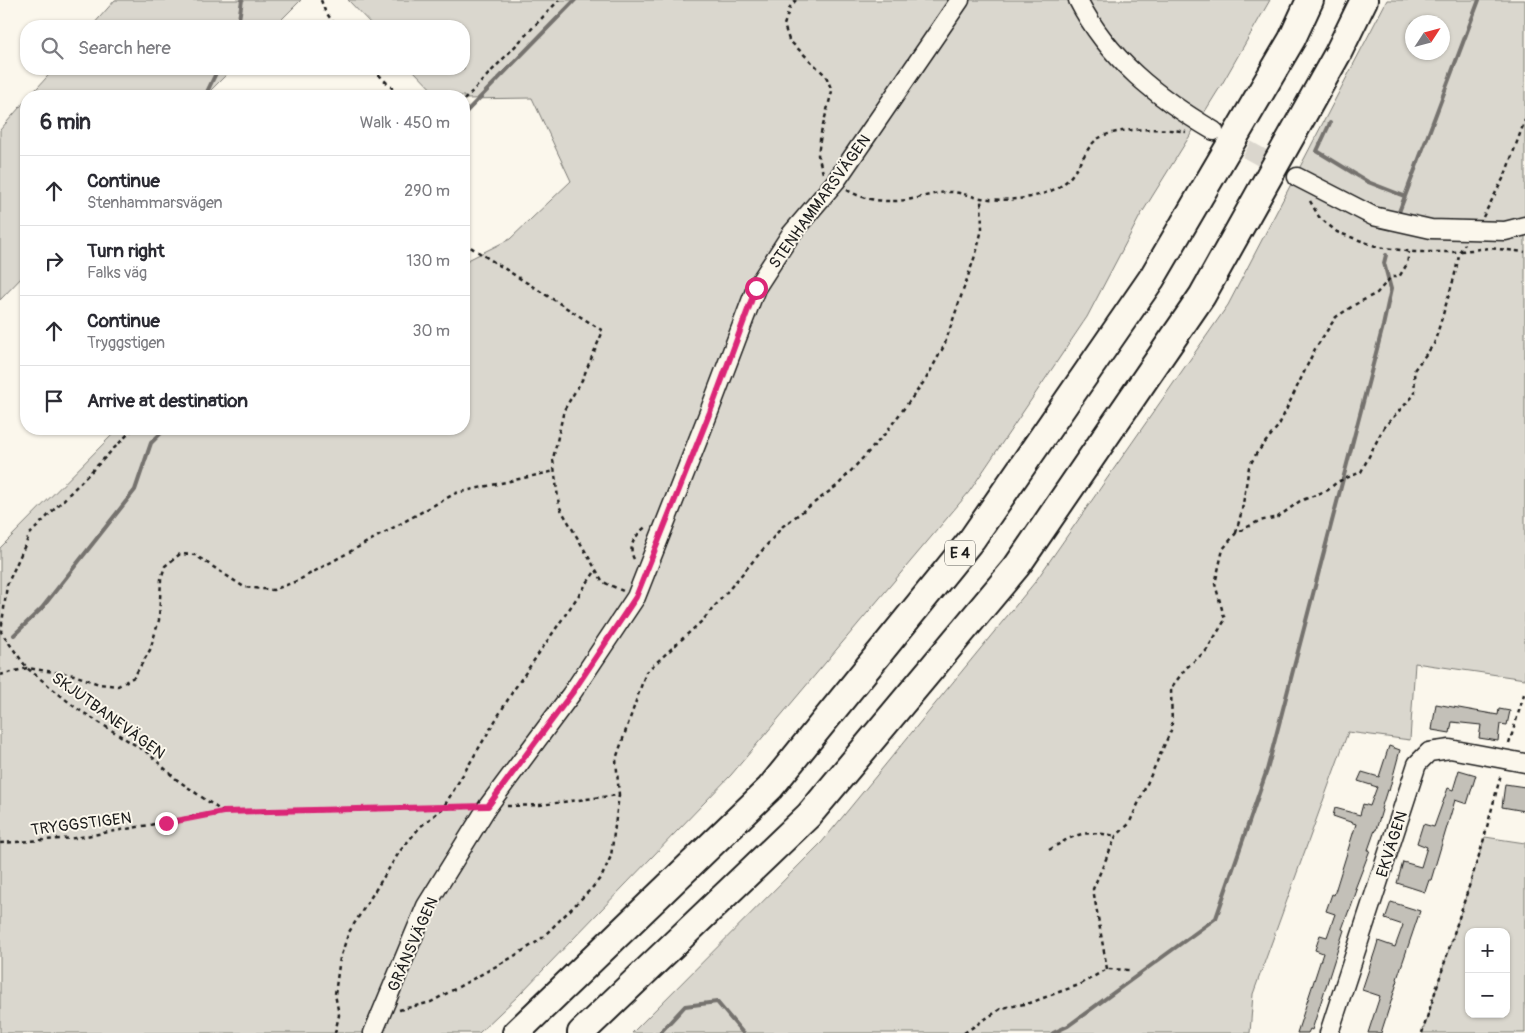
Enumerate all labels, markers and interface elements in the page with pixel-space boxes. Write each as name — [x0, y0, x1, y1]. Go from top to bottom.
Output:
north arrow — [1405, 15, 1450, 60]
search box — [20, 20, 470, 75]
icon: search — [38, 34, 66, 62]
text: Search here — [78, 36, 171, 60]
text: 6 min — [40, 109, 91, 136]
text: Walk · 450 m — [360, 113, 450, 133]
street label: STENHAMMARSVÄGEN — [765, 131, 875, 272]
text: Continue — [87, 169, 160, 193]
icon: ahead — [40, 177, 68, 205]
text: 290 m — [404, 181, 450, 201]
text: Stenhammarsvägen — [87, 193, 223, 213]
text: Turn right — [87, 239, 165, 263]
icon: right — [40, 247, 68, 275]
text: 130 m — [406, 251, 450, 271]
text: Falks väg — [87, 263, 147, 283]
route start — [745, 277, 768, 300]
text: Continue — [87, 309, 160, 333]
icon: ahead — [40, 317, 68, 345]
text: 30 m — [412, 321, 450, 341]
text: Tryggstigen — [87, 333, 165, 353]
icon: arrive — [40, 387, 68, 415]
text: Arrive at destination — [87, 389, 248, 413]
road number: E 4 — [945, 540, 975, 566]
street label: SKJUTBANEVÄGEN — [48, 668, 169, 764]
street label: TRYGGSTIGEN — [30, 808, 133, 840]
street label: EKVÄGEN — [1372, 809, 1412, 880]
route end — [155, 812, 178, 835]
street label: GRÄNSVÄGEN — [383, 894, 443, 995]
map controls — [1465, 928, 1510, 1018]
button: + — [1465, 928, 1510, 973]
button: − — [1465, 973, 1510, 1018]

